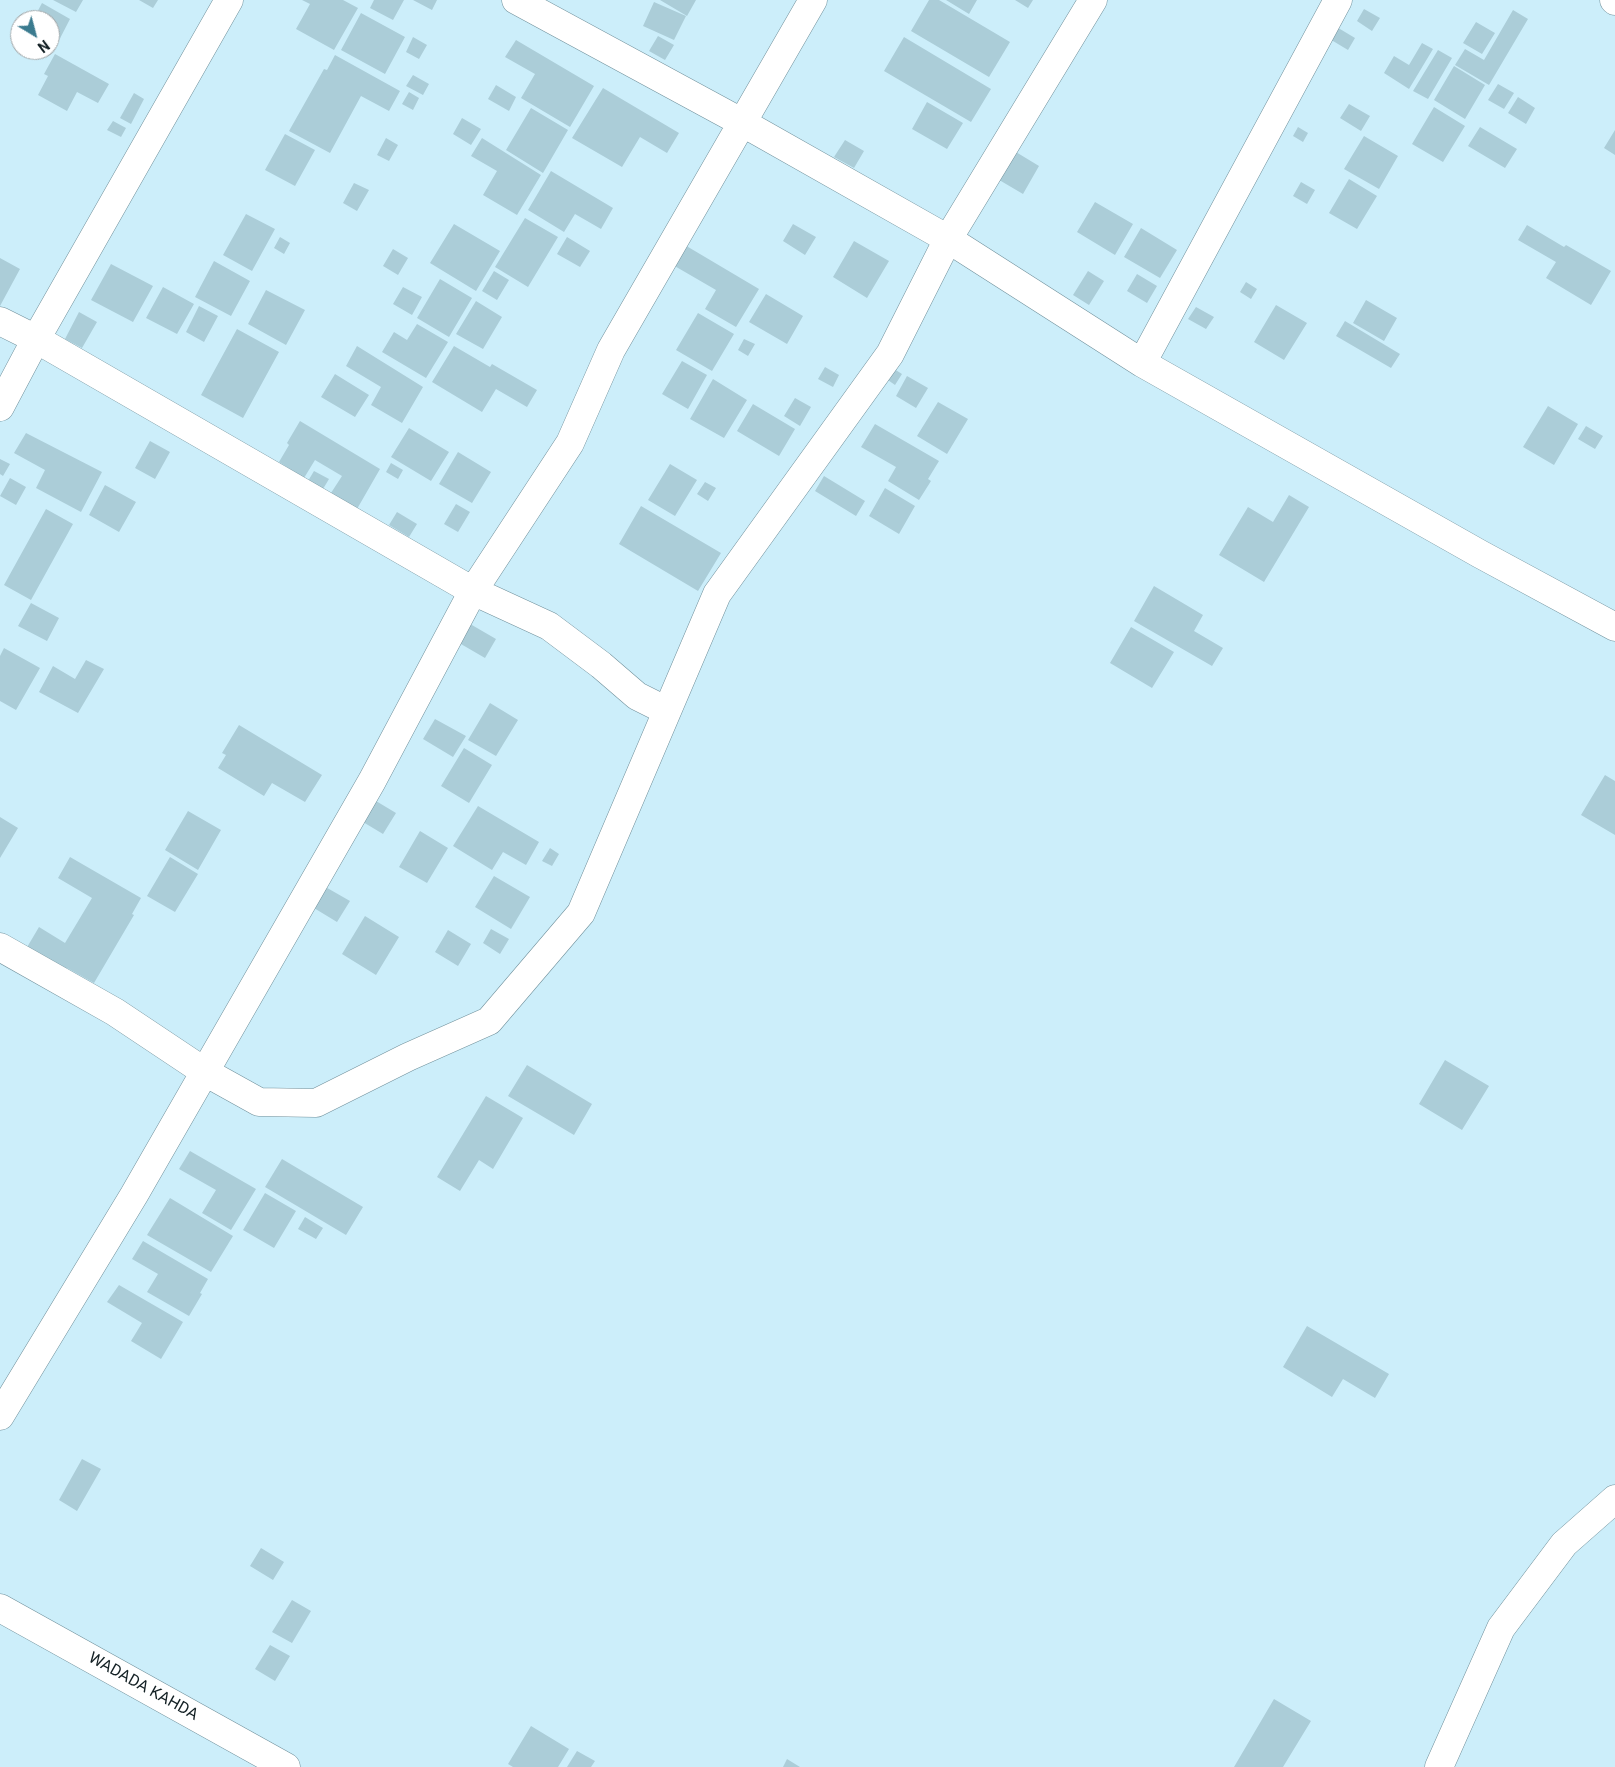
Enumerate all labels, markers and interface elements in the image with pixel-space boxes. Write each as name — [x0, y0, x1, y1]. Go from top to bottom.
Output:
north arrow — [10, 10, 60, 60]
text: N — [35, 37, 52, 56]
street label: WADADA KAHDA — [85, 1649, 201, 1725]

